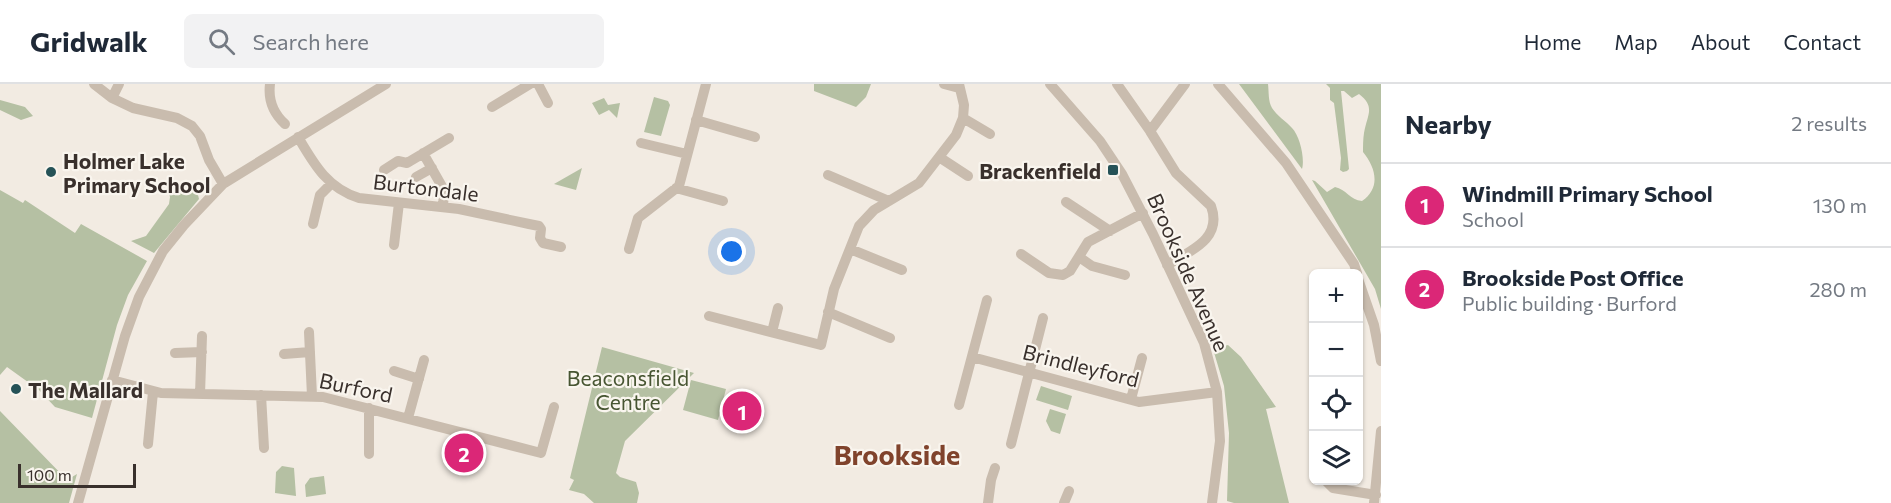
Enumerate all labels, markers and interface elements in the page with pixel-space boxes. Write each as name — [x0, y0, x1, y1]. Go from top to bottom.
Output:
search box — [184, 14, 604, 68]
text: Gridwalk — [30, 24, 148, 58]
icon: search — [205, 25, 238, 58]
text: Search here — [253, 28, 369, 55]
text: Home — [1524, 29, 1581, 54]
text: Map — [1614, 29, 1658, 54]
text: About — [1691, 29, 1750, 54]
text: Contact — [1783, 29, 1861, 54]
text: Nearby — [1405, 108, 1492, 139]
text: 2 results — [1791, 111, 1867, 135]
place label: Holmer Lake Primary School — [63, 148, 210, 197]
place label: Brackenfield — [979, 158, 1101, 183]
marker: Brackenfield — [1106, 163, 1120, 177]
marker: Holmer Lake Primary School — [44, 165, 58, 179]
street label: Burtondale — [372, 168, 480, 206]
text: Windmill Primary School — [1462, 180, 1713, 207]
street label: Brookside Avenue — [1143, 189, 1235, 355]
text: 1 — [1420, 193, 1429, 217]
text: 130 m — [1813, 193, 1867, 217]
text: School — [1462, 207, 1524, 231]
your location — [717, 237, 746, 266]
text: Brookside Post Office — [1462, 264, 1684, 291]
map controls — [1309, 269, 1363, 485]
button: + — [1309, 269, 1363, 323]
text: 2 — [1419, 277, 1430, 301]
text: 280 m — [1809, 277, 1867, 301]
text: Public building · Burford — [1462, 291, 1677, 315]
button: − — [1309, 323, 1363, 377]
street label: Brindleyford — [1020, 338, 1142, 392]
park label: Beaconsfield Centre — [567, 365, 689, 414]
street label: Burford — [317, 367, 395, 407]
place label: The Mallard — [28, 377, 143, 402]
button: locate — [1309, 377, 1363, 431]
marker: The Mallard — [9, 382, 23, 396]
pin: 1 — [722, 388, 762, 434]
pin: 2 — [444, 430, 484, 476]
button: layers — [1309, 431, 1363, 485]
district label: Brookside — [834, 438, 960, 471]
scale bar — [18, 461, 136, 488]
text: 100 m — [27, 465, 72, 484]

